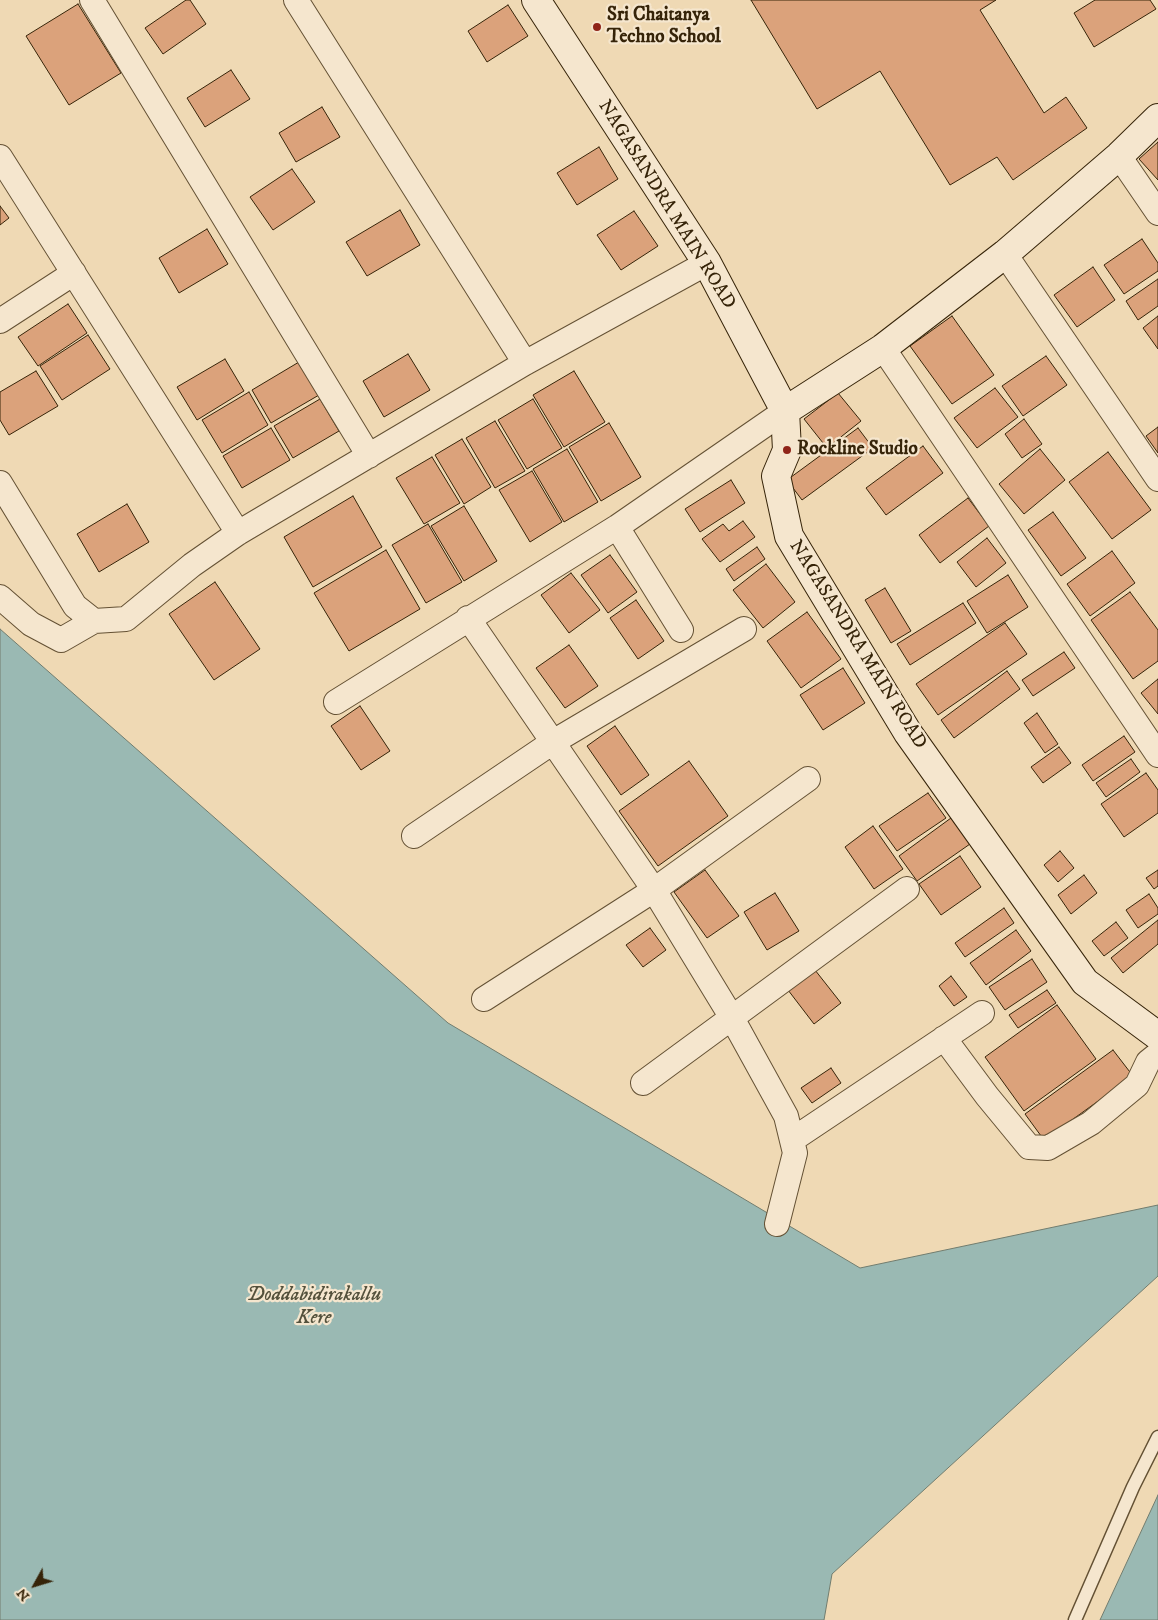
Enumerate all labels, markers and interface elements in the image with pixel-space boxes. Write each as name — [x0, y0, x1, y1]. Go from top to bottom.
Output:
place label: Sri Chaitanya Techno School — [607, 5, 721, 49]
marker: Sri Chaitanya Techno School — [591, 21, 603, 33]
street label: NAGASANDRA MAIN ROAD — [592, 96, 740, 314]
place label: Rockline Studio — [797, 439, 918, 461]
marker: Rockline Studio — [781, 444, 793, 456]
street label: NAGASANDRA MAIN ROAD — [783, 536, 931, 754]
water label: Doddabidirakallu Kere — [247, 1284, 381, 1331]
north arrow — [10, 1560, 60, 1610]
text: N — [13, 1584, 34, 1605]

